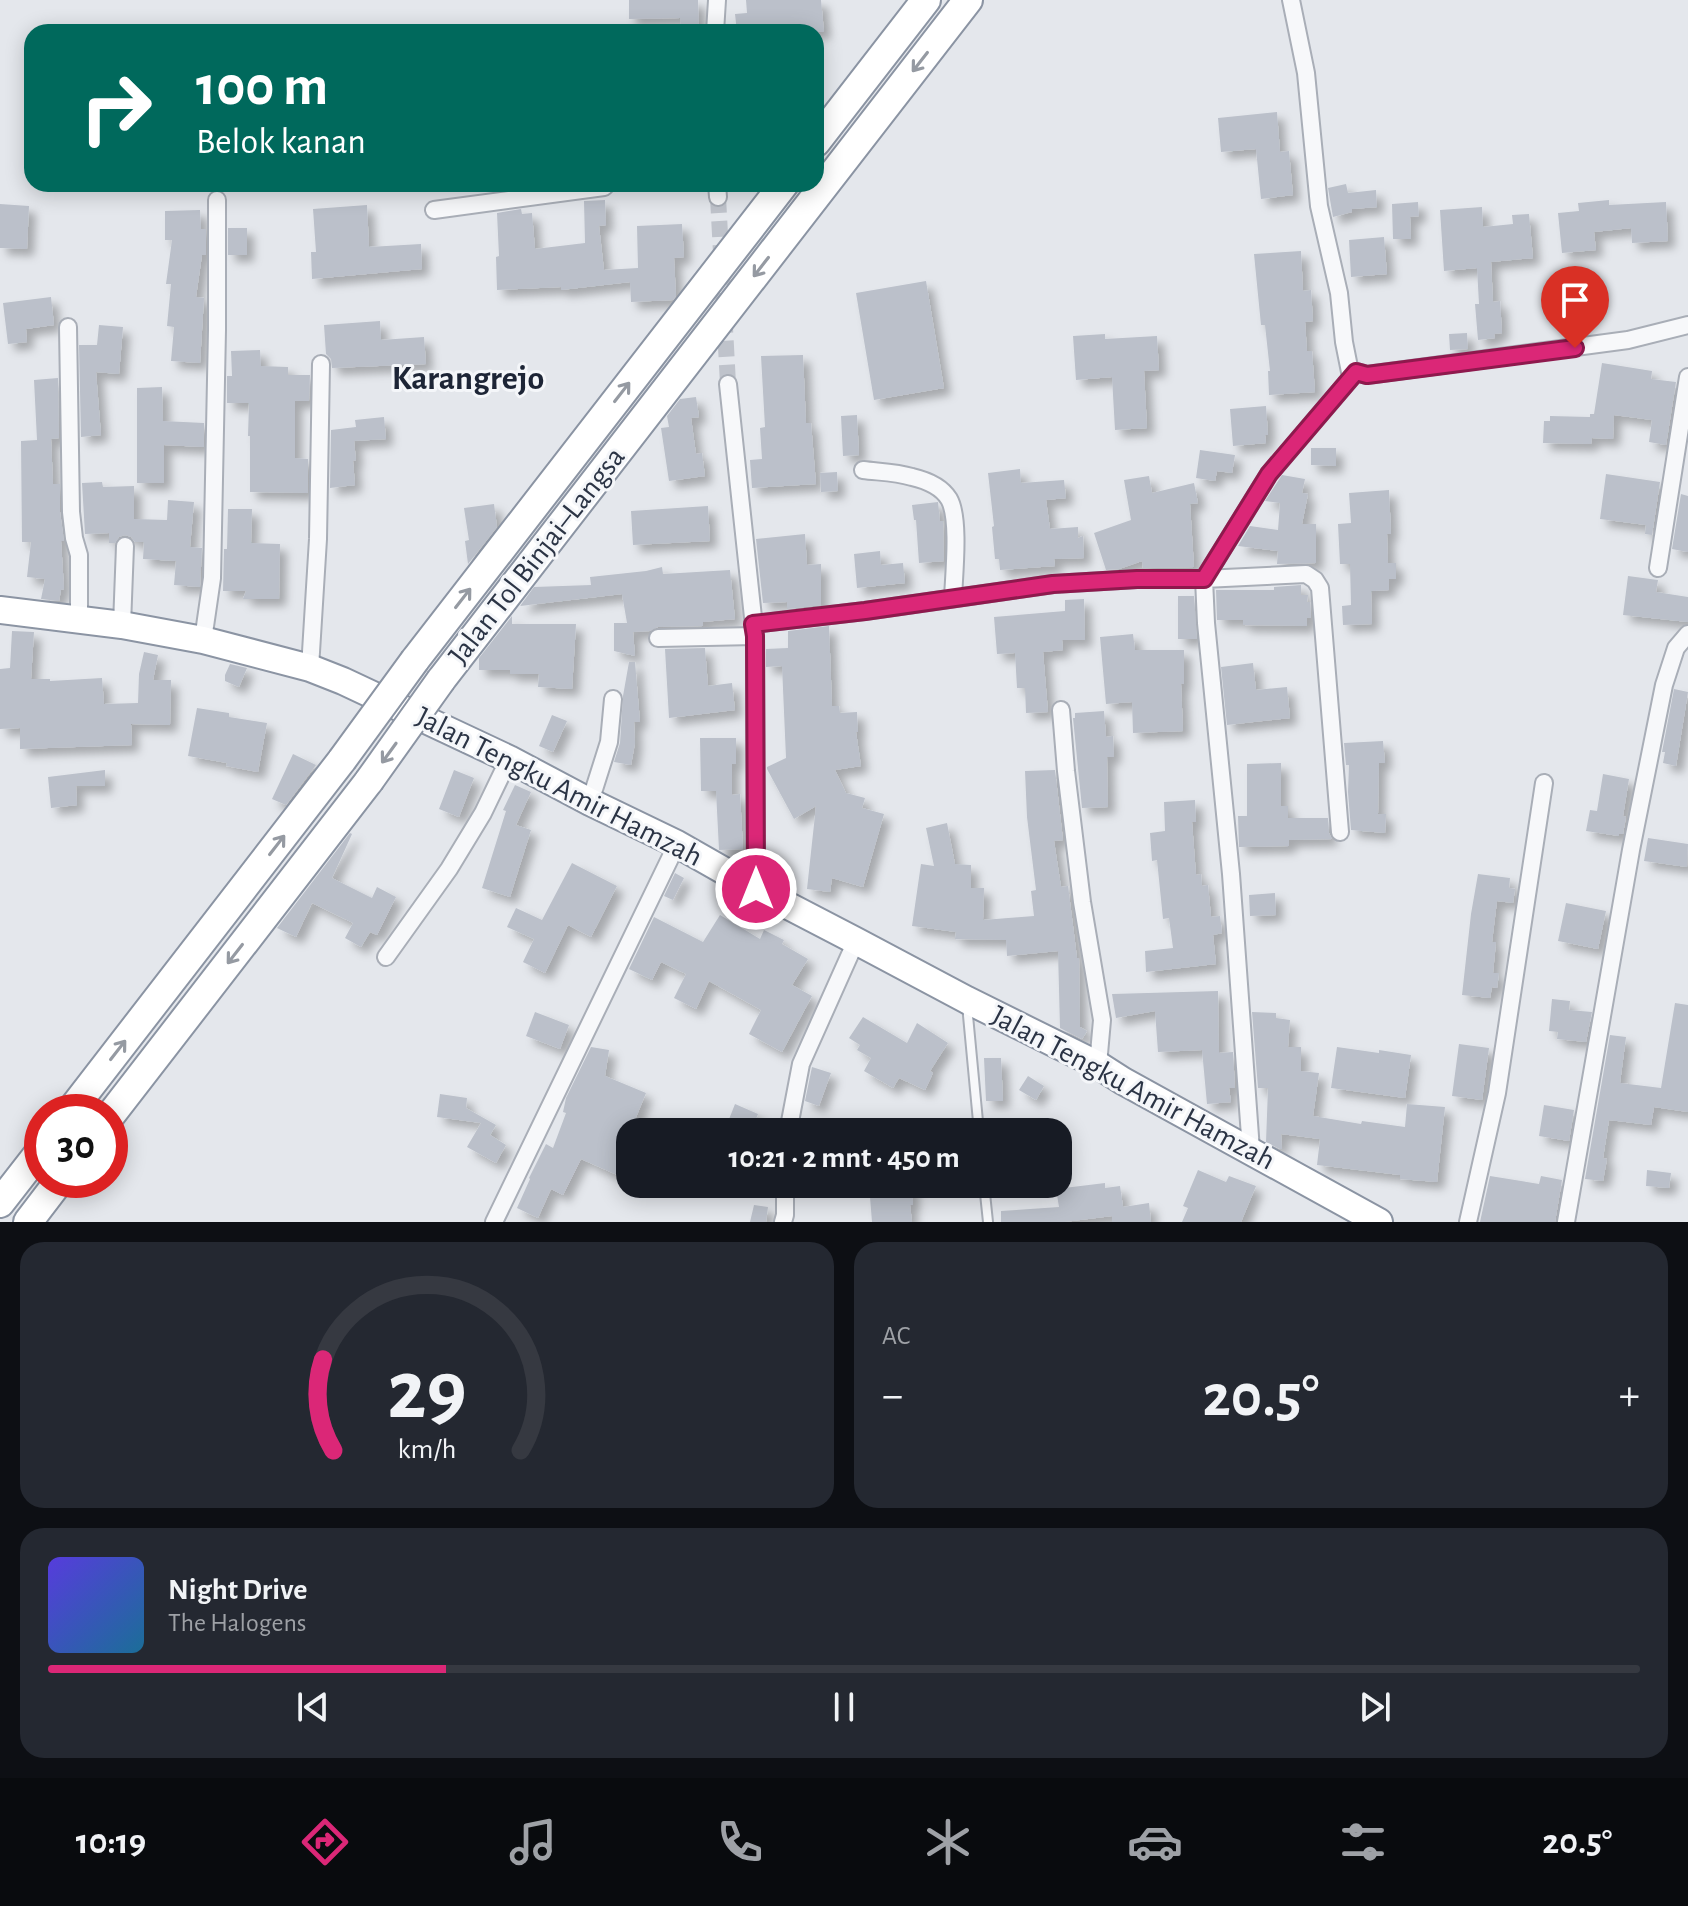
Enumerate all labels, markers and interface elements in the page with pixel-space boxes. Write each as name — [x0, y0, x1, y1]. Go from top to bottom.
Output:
one-way arrow — [911, 51, 929, 72]
icon: right — [64, 56, 168, 160]
text: 100 m — [196, 59, 328, 115]
text: Belok kanan — [196, 124, 366, 160]
one-way arrow — [752, 256, 769, 277]
pin — [1541, 266, 1609, 348]
icon: arrive — [1553, 278, 1597, 322]
district label: Karangrejo — [392, 362, 544, 396]
one-way arrow — [614, 382, 631, 404]
street label: Jalan Tol Binjai–Langsa — [443, 442, 631, 670]
one-way arrow — [455, 588, 472, 609]
street label: Jalan Tengku Amir Hamzah — [411, 702, 707, 872]
one-way arrow — [380, 742, 397, 764]
one-way arrow — [268, 835, 286, 856]
position arrow — [714, 847, 798, 931]
one-way arrow — [227, 943, 244, 964]
street label: Jalan Tengku Amir Hamzah — [986, 1000, 1280, 1176]
one-way arrow — [109, 1040, 127, 1061]
speed limit sign: 30 — [24, 1094, 128, 1198]
text: 10:21 · 2 mnt · 450 m — [728, 1143, 960, 1173]
text: AC — [882, 1323, 910, 1349]
text: 29 — [387, 1350, 467, 1434]
text: 20.5° — [1203, 1367, 1319, 1427]
text: − — [882, 1374, 903, 1418]
text: + — [1619, 1374, 1640, 1418]
text: km/h — [398, 1435, 456, 1464]
text: Night Drive — [168, 1575, 307, 1605]
text: The Halogens — [168, 1610, 306, 1636]
icon: previous — [291, 1685, 335, 1729]
icon: pause — [822, 1685, 866, 1729]
icon: next — [1353, 1685, 1397, 1729]
icon: directions — [297, 1814, 353, 1870]
icon: music — [505, 1814, 561, 1870]
icon: phone — [712, 1814, 768, 1870]
icon: climate — [920, 1814, 976, 1870]
icon: car — [1127, 1814, 1183, 1870]
icon: filters — [1335, 1814, 1391, 1870]
text: 10:19 — [76, 1824, 146, 1860]
text: 20.5° — [1542, 1824, 1612, 1860]

